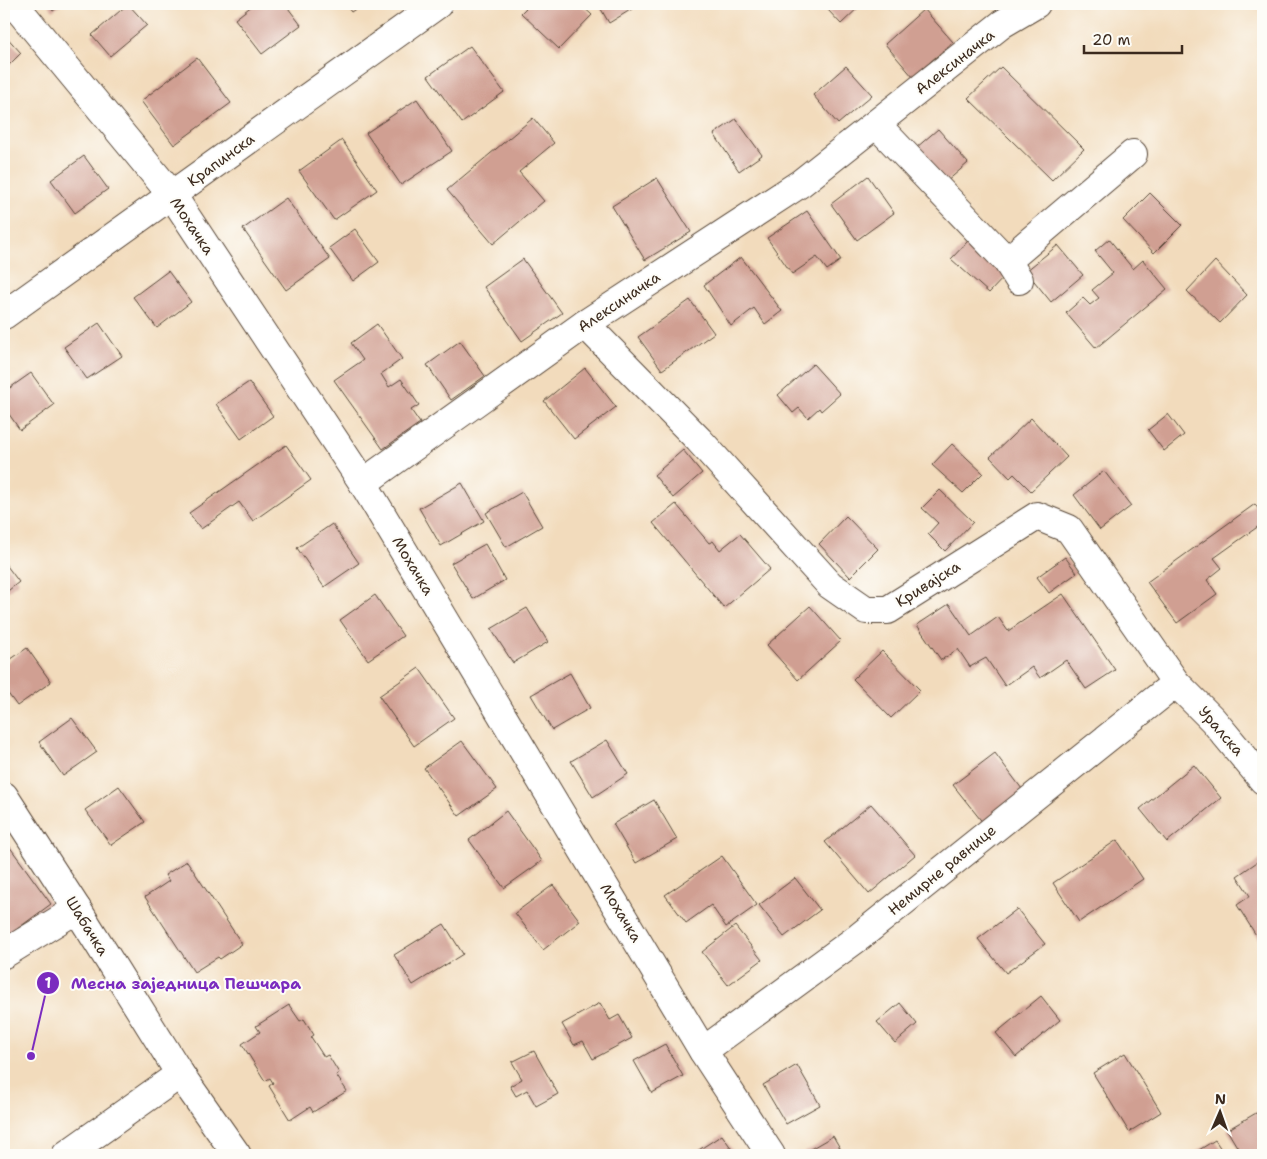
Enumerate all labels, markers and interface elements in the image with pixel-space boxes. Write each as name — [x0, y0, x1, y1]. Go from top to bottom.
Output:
scale bar — [1084, 22, 1182, 54]
street label: Алексиначка — [911, 24, 999, 99]
text: 20 m — [1092, 30, 1131, 50]
street label: Крапинска — [183, 128, 259, 191]
street label: Мохачка — [165, 193, 219, 259]
street label: Алексиначка — [574, 267, 665, 337]
street label: Мохачка — [388, 533, 439, 600]
street label: Кривајска — [892, 556, 965, 612]
street label: Уралска — [1194, 702, 1249, 761]
street label: Немирне равнице — [884, 820, 1000, 920]
street label: Мохачка — [596, 880, 647, 947]
street label: Шабачка — [61, 892, 113, 960]
callout: Месна заједница Пешчара — [35, 968, 311, 999]
text: 1 — [45, 973, 52, 993]
text: Месна заједница Пешчара — [71, 973, 301, 994]
north arrow — [1194, 1086, 1244, 1136]
text: N — [1215, 1090, 1226, 1108]

